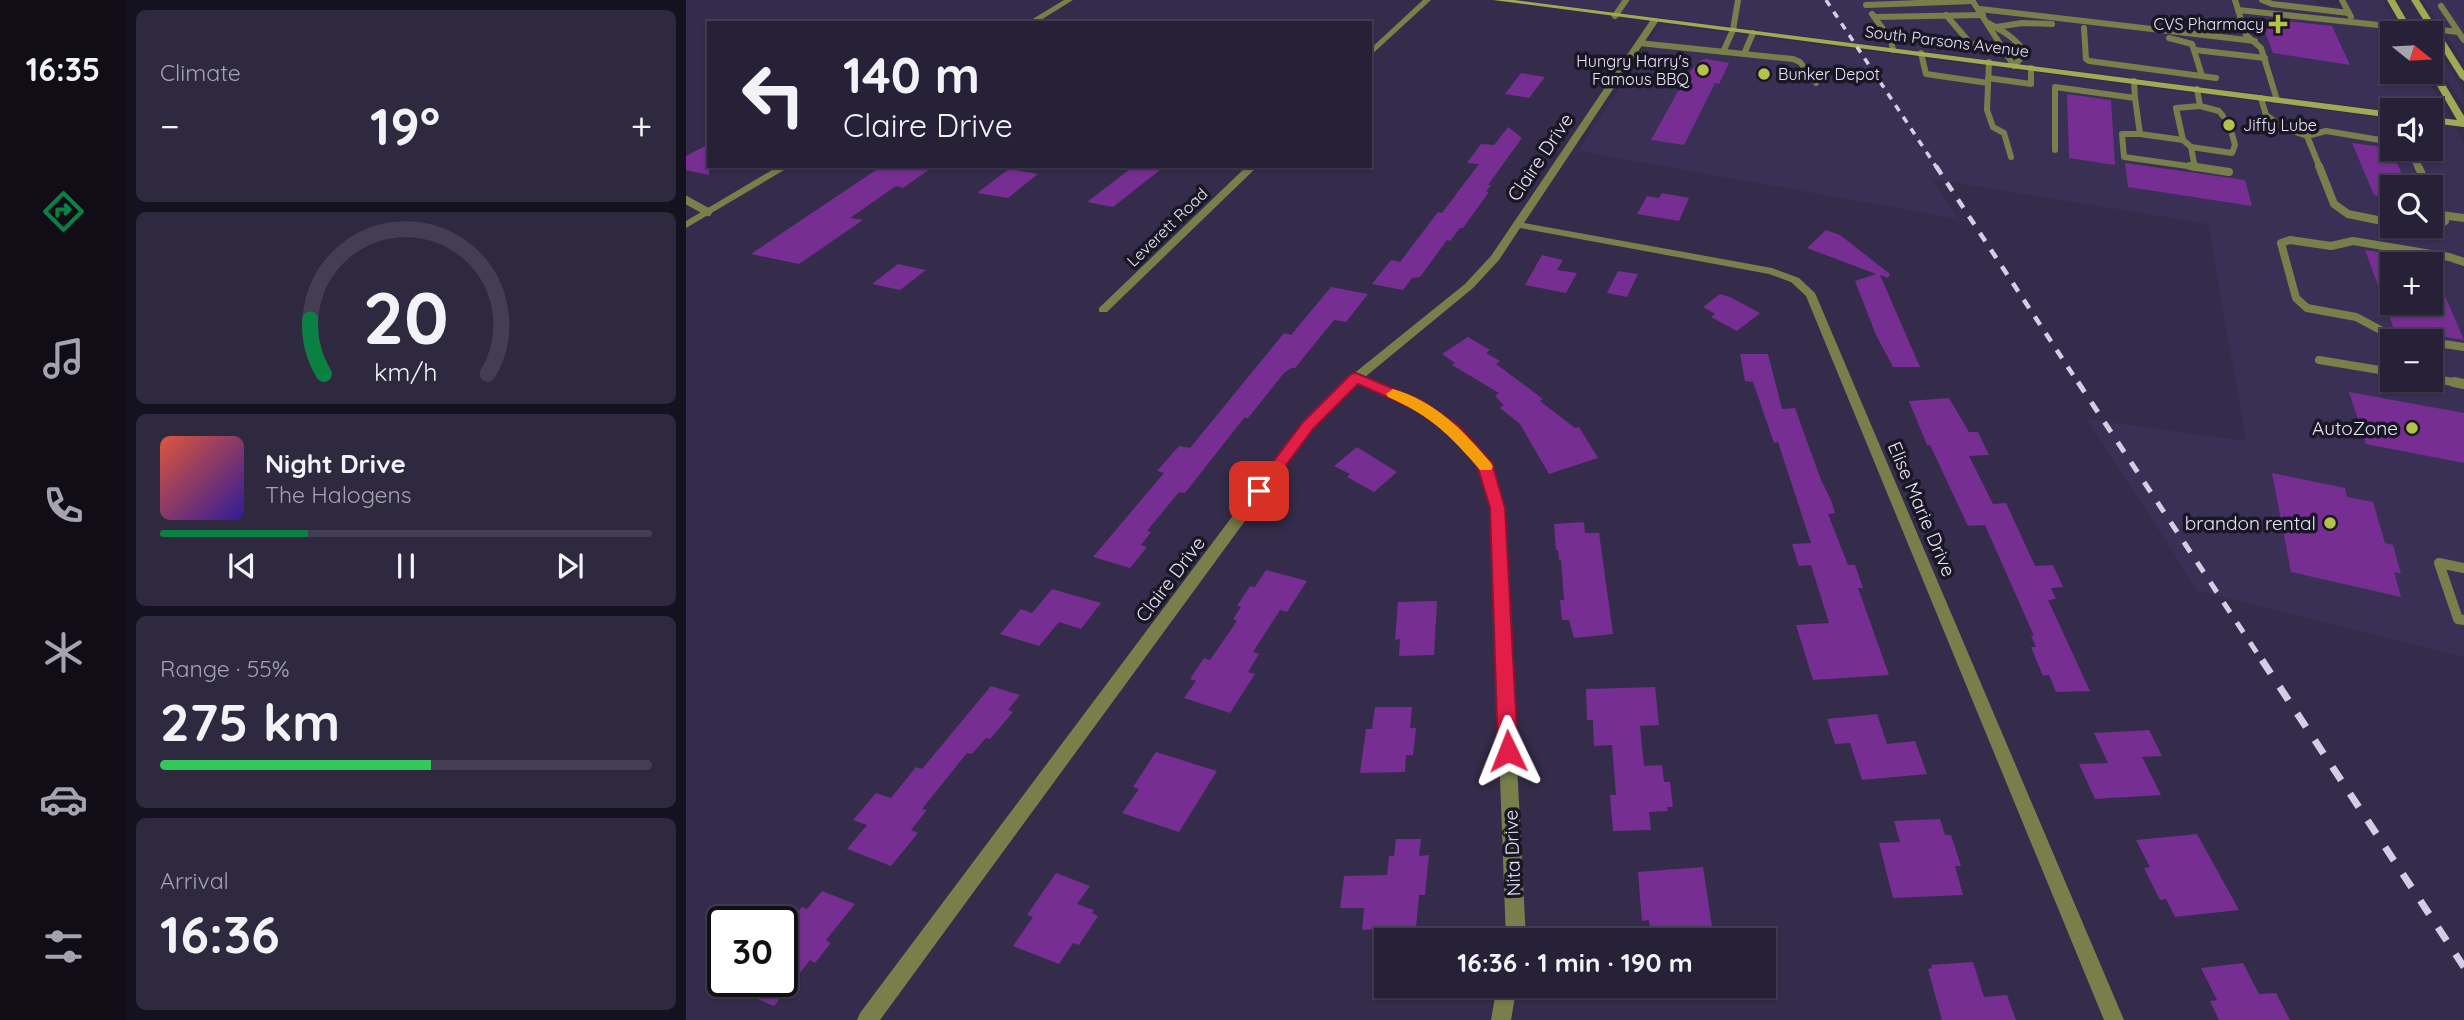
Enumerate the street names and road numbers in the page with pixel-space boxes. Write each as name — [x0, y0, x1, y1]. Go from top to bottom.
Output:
street label: South Parsons Avenue — [1864, 21, 2030, 61]
street label: Claire Drive — [1502, 108, 1578, 206]
street label: Leverett Road — [1122, 183, 1212, 271]
street label: Elise Marie Drive — [1883, 438, 1961, 580]
street label: Claire Drive — [1130, 531, 1210, 627]
street label: Nita Drive — [1498, 809, 1526, 897]

